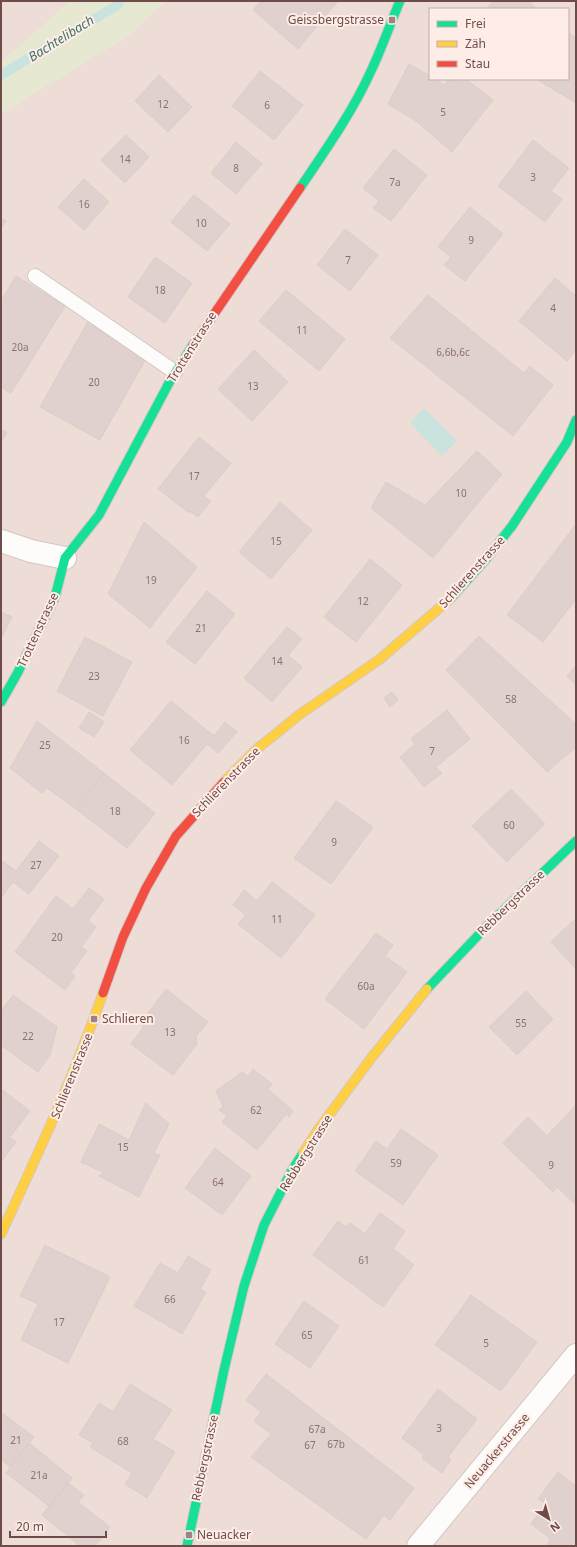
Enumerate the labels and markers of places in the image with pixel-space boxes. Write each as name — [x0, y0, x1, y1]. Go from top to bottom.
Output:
place label: Geissbergstrasse — [288, 11, 384, 28]
marker: Geissbergstrasse — [387, 15, 397, 25]
place label: Schlieren — [102, 1010, 154, 1027]
marker: Schlieren — [89, 1014, 99, 1024]
place label: Neuacker — [197, 1526, 251, 1543]
marker: Neuacker — [184, 1530, 194, 1540]

